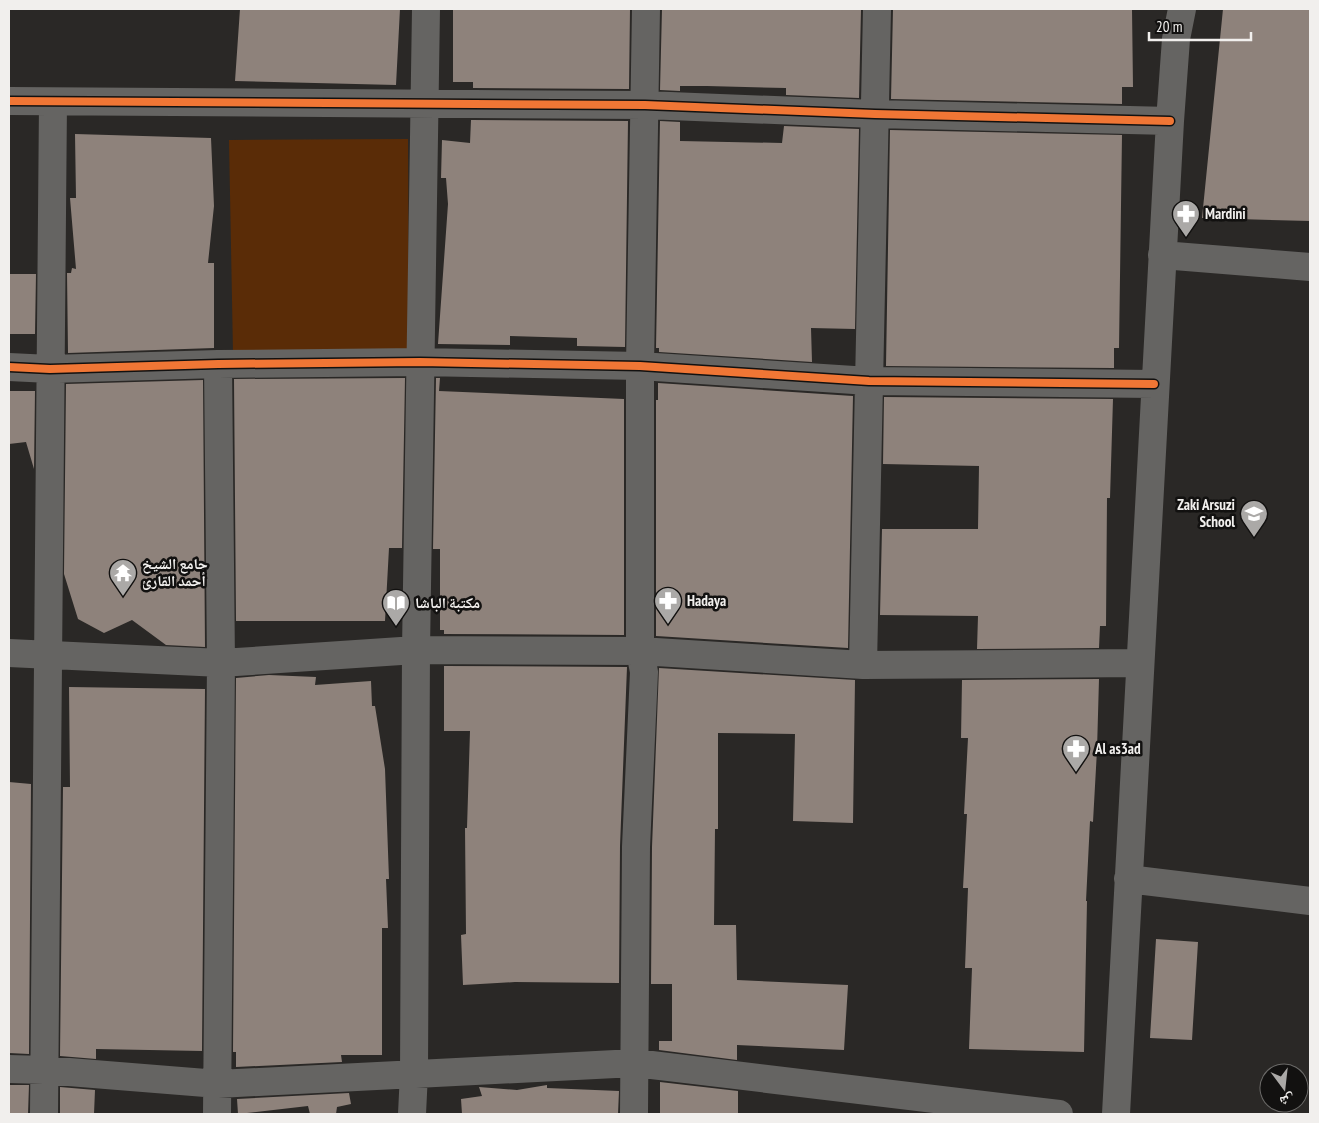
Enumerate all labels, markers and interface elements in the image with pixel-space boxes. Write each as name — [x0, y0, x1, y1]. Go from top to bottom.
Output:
scale bar — [1149, 10, 1252, 42]
text: 20 m — [1156, 17, 1182, 36]
pharmacy icon: Mardini — [1171, 199, 1201, 238]
place label: Mardini — [1205, 204, 1246, 223]
place label: Zaki Arsuzi School — [1177, 495, 1235, 531]
school or university icon: Zaki Arsuzi School — [1239, 499, 1269, 538]
place label: جامع الشيخ أحمد القارئ — [142, 554, 208, 590]
temple icon: جامع الشيخ أحمد القارئ — [108, 558, 138, 597]
pharmacy icon: Hadaya — [653, 586, 683, 625]
library icon: مكتبة الباشا — [381, 588, 411, 627]
place label: Hadaya — [687, 591, 726, 610]
place label: مكتبة الباشا — [415, 593, 480, 612]
pharmacy icon: Al as3ad — [1061, 734, 1091, 773]
place label: Al as3ad — [1094, 739, 1141, 758]
north arrow — [1259, 1063, 1309, 1113]
text: ش — [1278, 1090, 1297, 1111]

